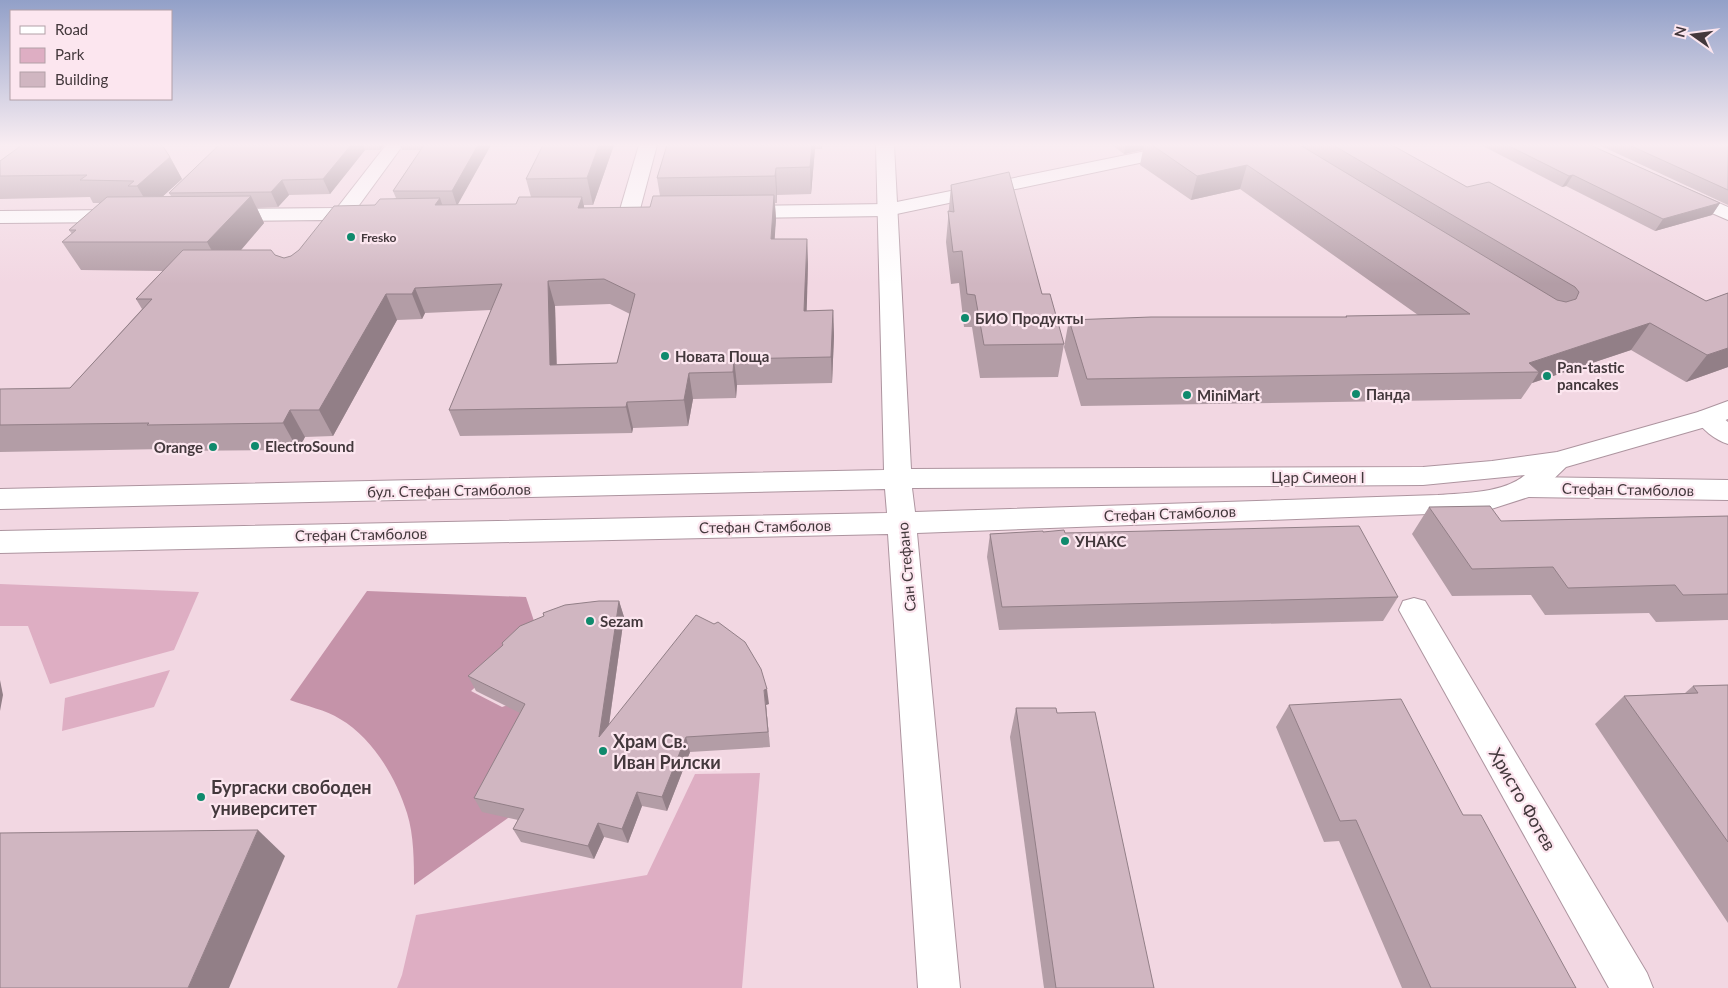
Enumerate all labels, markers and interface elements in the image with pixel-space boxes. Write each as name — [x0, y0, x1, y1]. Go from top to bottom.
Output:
legend — [10, 10, 172, 100]
north arrow — [1668, 10, 1718, 60]
text: Road — [55, 20, 88, 38]
text: N — [1670, 24, 1689, 39]
text: Park — [55, 45, 85, 63]
text: Building — [55, 70, 108, 88]
place label: Fresko — [361, 230, 396, 245]
marker: Fresko — [345, 231, 357, 243]
place label: БИО Продукты — [975, 309, 1084, 327]
marker: БИО Продукты — [959, 312, 971, 324]
place label: Новата Поща — [675, 347, 769, 365]
marker: Новата Поща — [659, 350, 671, 362]
place label: Pan-tastic pancakes — [1557, 358, 1624, 393]
marker: Pan-tastic pancakes — [1541, 370, 1553, 382]
place label: Панда — [1366, 385, 1410, 403]
place label: MiniMart — [1197, 386, 1260, 404]
marker: Панда — [1350, 388, 1362, 400]
marker: MiniMart — [1181, 389, 1193, 401]
place label: ElectroSound — [265, 437, 354, 455]
place label: Orange — [154, 438, 203, 456]
marker: ElectroSound — [249, 440, 261, 452]
marker: Orange — [207, 441, 219, 453]
street label: Цар Симеон I — [1271, 468, 1365, 486]
street label: Стефан Стамболов — [1562, 479, 1694, 499]
street label: бул. Стефан Стамболов — [367, 480, 531, 500]
street label: Стефан Стамболов — [1104, 502, 1236, 524]
street label: Стефан Стамболов — [699, 516, 831, 536]
street label: Сан Стефано — [893, 522, 919, 612]
street label: Стефан Стамболов — [295, 524, 427, 544]
place label: УНАКС — [1074, 532, 1127, 550]
marker: УНАКС — [1059, 535, 1071, 547]
place label: Sezam — [600, 612, 643, 630]
marker: Sezam — [584, 615, 596, 627]
place label: Храм Св. Иван Рилски — [613, 730, 721, 773]
street label: Христо Фотев — [1485, 744, 1561, 854]
marker: Храм Св. Иван Рилски — [597, 745, 609, 757]
place label: Бургаски свободен университет — [211, 776, 372, 819]
marker: Бургаски свободен университет — [195, 791, 207, 803]

